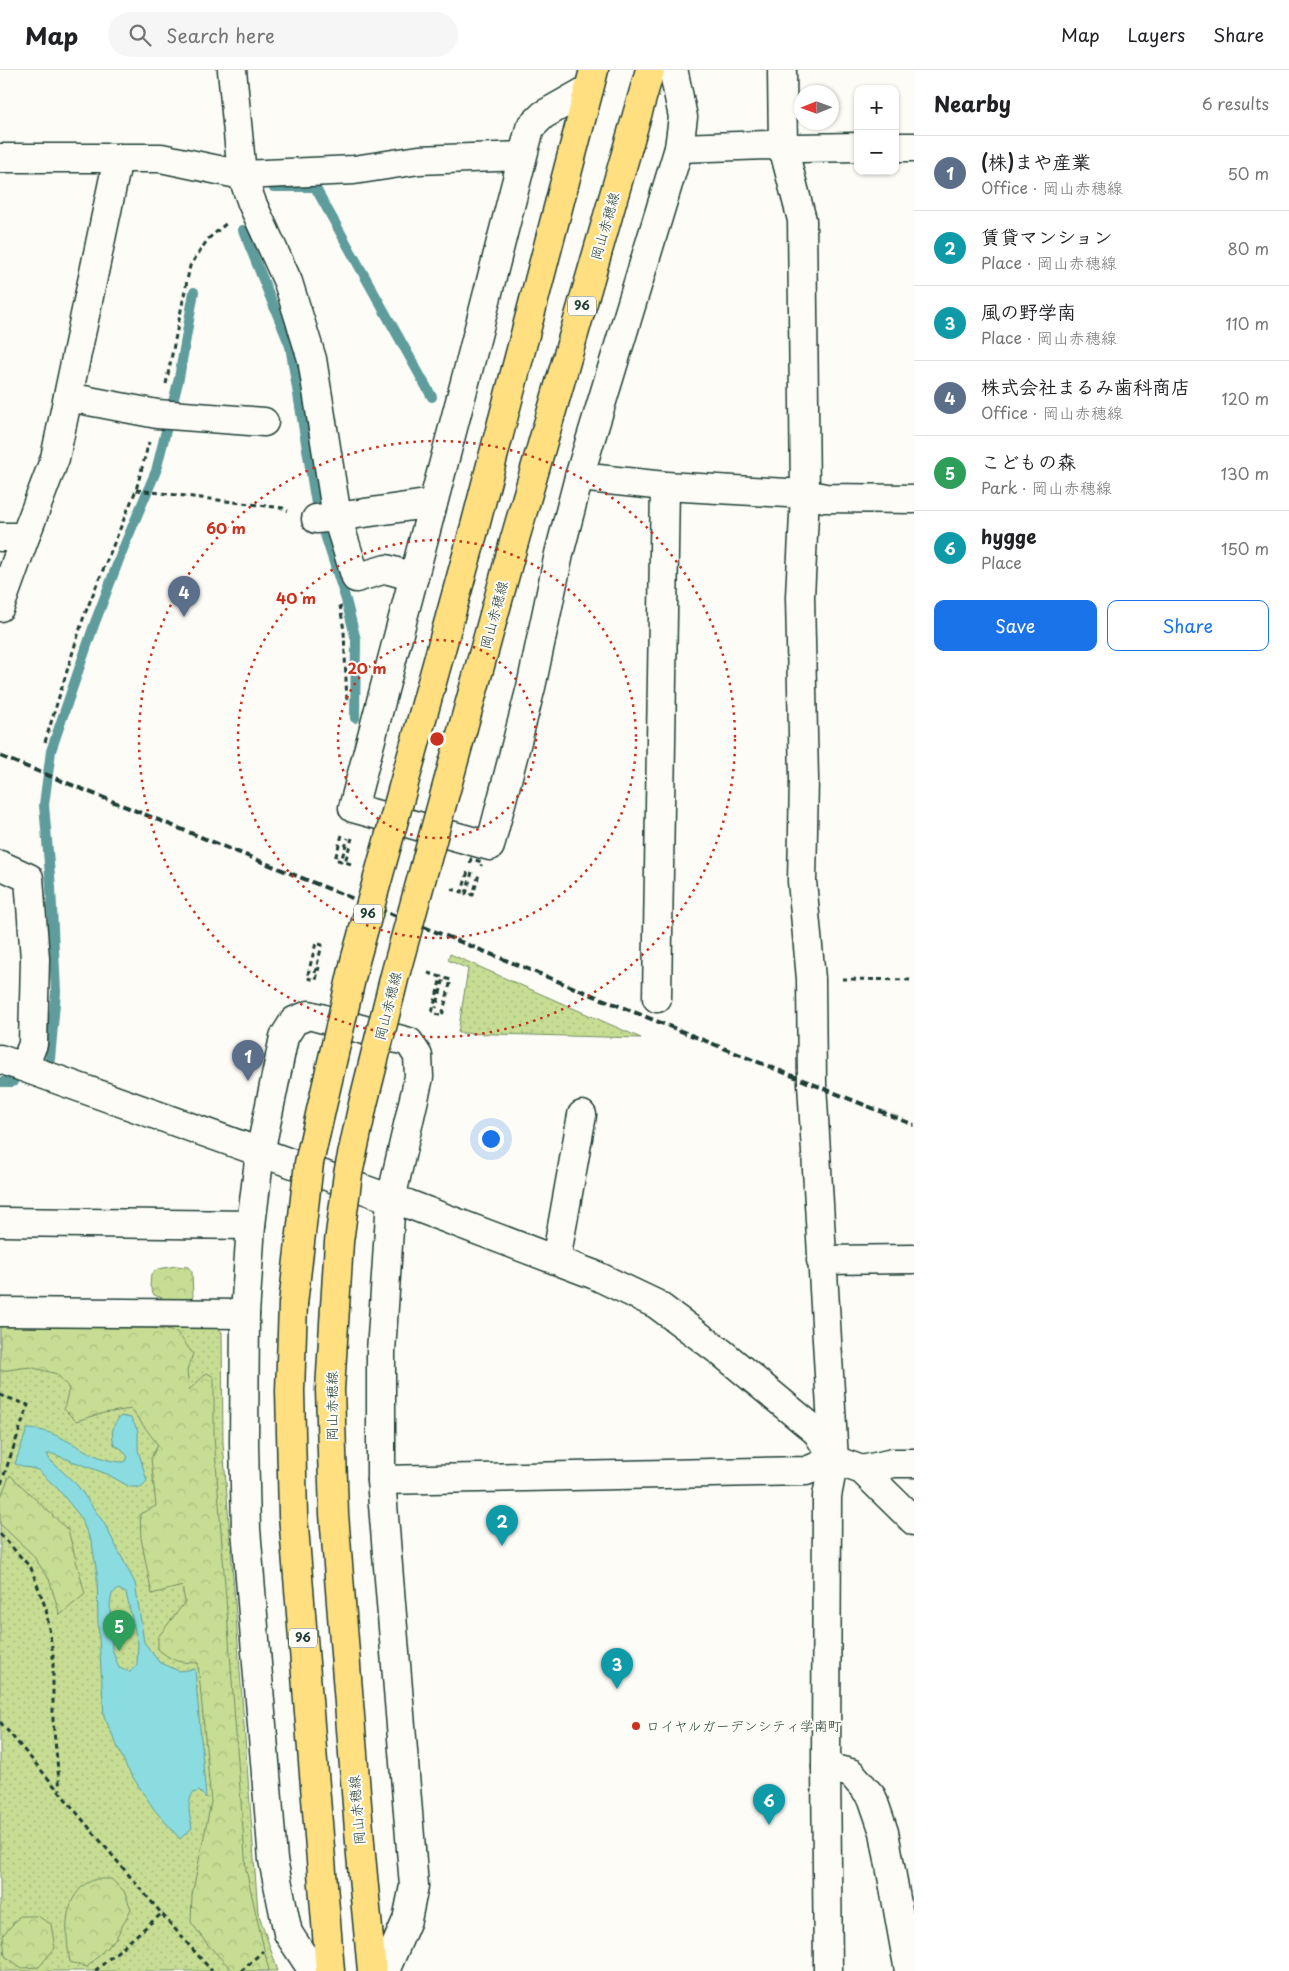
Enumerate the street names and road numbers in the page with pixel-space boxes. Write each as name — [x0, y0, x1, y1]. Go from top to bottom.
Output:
street label: 岡山赤穂線 — [585, 189, 624, 262]
road number: 96 — [568, 297, 596, 316]
street label: 岡山赤穂線 — [474, 578, 513, 651]
road number: 96 — [354, 904, 382, 924]
street label: 岡山赤穂線 — [369, 969, 406, 1042]
street label: 岡山赤穂線 — [321, 1371, 342, 1441]
road number: 96 — [289, 1629, 317, 1648]
street label: 岡山赤穂線 — [343, 1774, 370, 1846]

